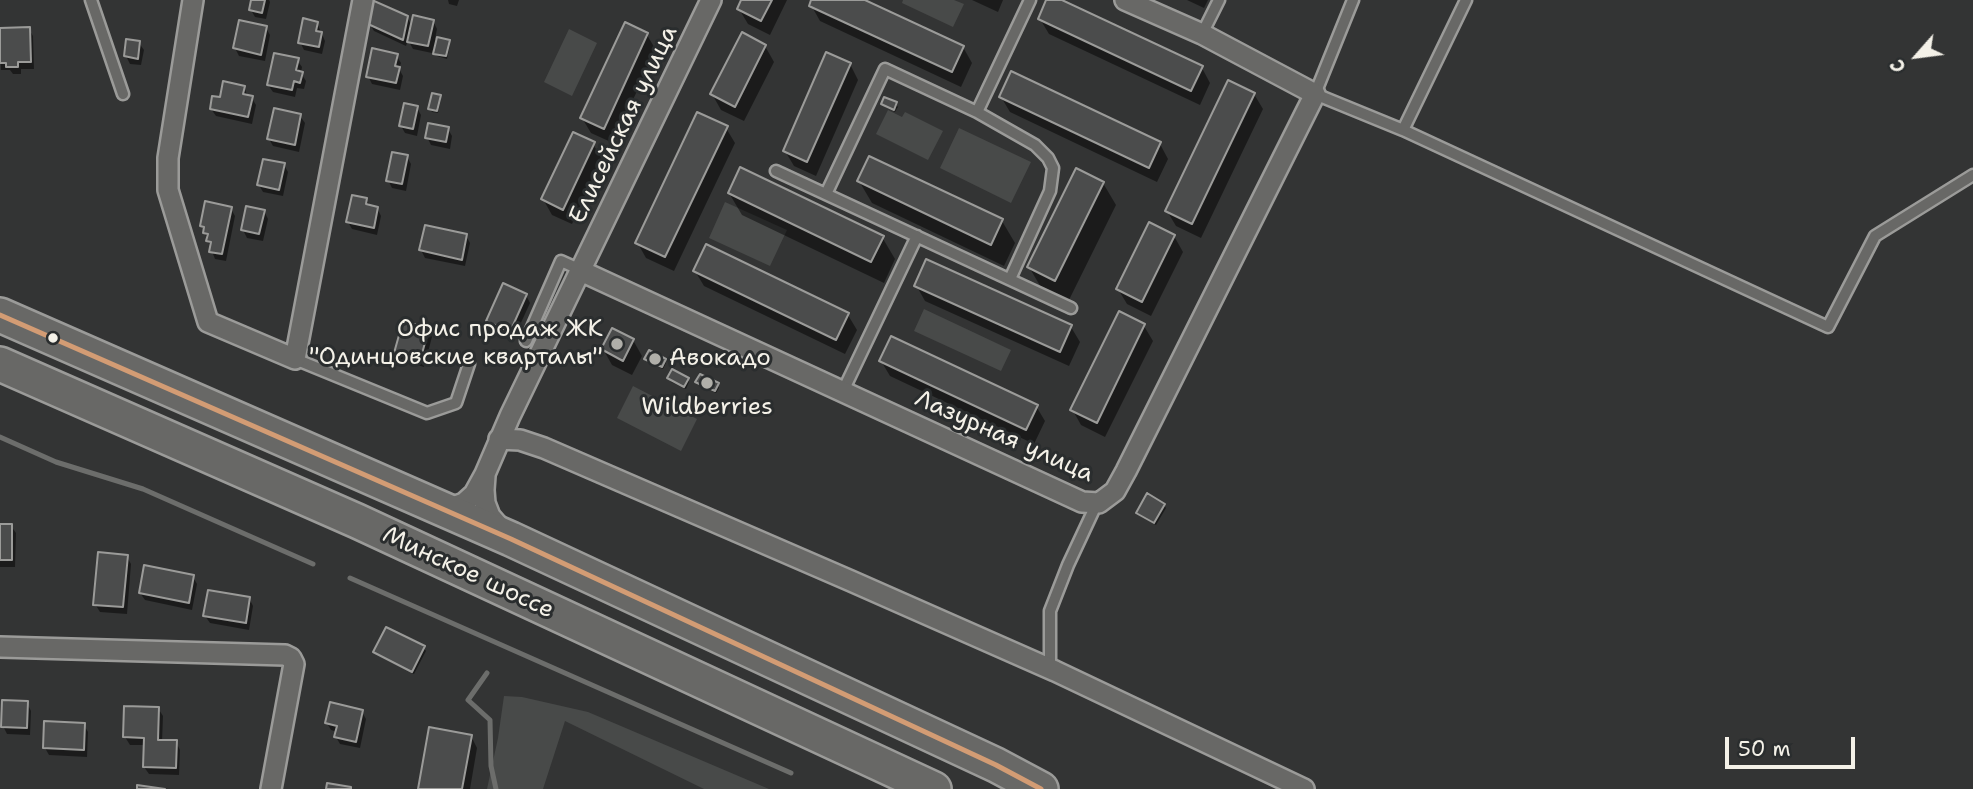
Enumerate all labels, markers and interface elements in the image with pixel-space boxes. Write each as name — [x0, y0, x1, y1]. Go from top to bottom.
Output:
street label: Елисейская улица — [564, 21, 684, 229]
north arrow — [1882, 21, 1952, 91]
text: С — [1884, 55, 1912, 77]
place label: Офис продаж ЖК "Одинцовские кварталы" — [309, 316, 603, 372]
unlabelled marker — [46, 331, 60, 345]
marker: Офис продаж ЖК "Одинцовские кварталы" — [609, 336, 625, 352]
place label: Авокадо — [669, 345, 771, 373]
marker: Авокадо — [647, 351, 663, 367]
marker: Wildberries — [699, 375, 715, 391]
street label: Лазурная улица — [910, 385, 1098, 489]
place label: Wildberries — [641, 394, 773, 422]
street label: Минское шоссе — [378, 521, 558, 625]
scale bar — [1728, 722, 1857, 766]
text: 50 m — [1738, 735, 1791, 763]

